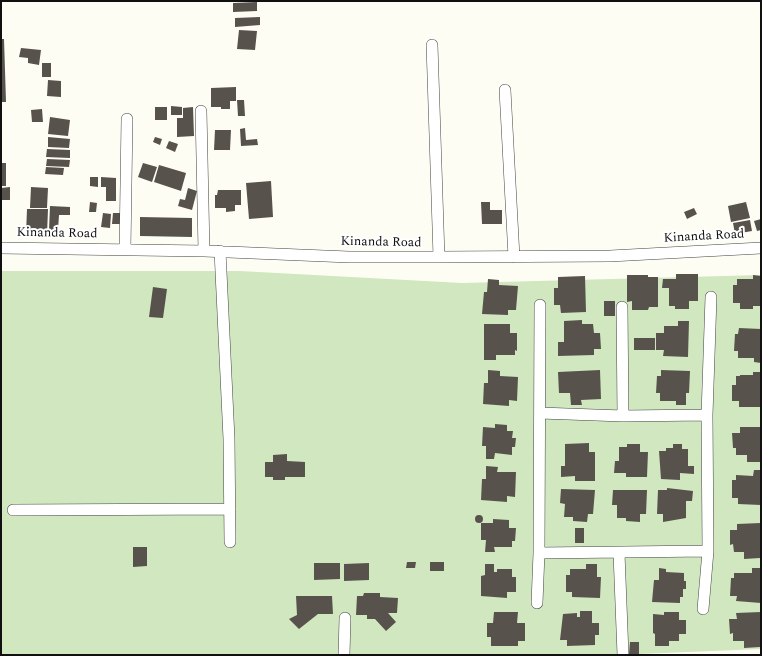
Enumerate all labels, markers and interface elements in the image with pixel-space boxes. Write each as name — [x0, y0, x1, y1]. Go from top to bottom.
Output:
street label: Kinanda Road — [16, 225, 98, 243]
street label: Kinanda Road — [663, 227, 745, 247]
street label: Kinanda Road — [340, 234, 422, 252]

